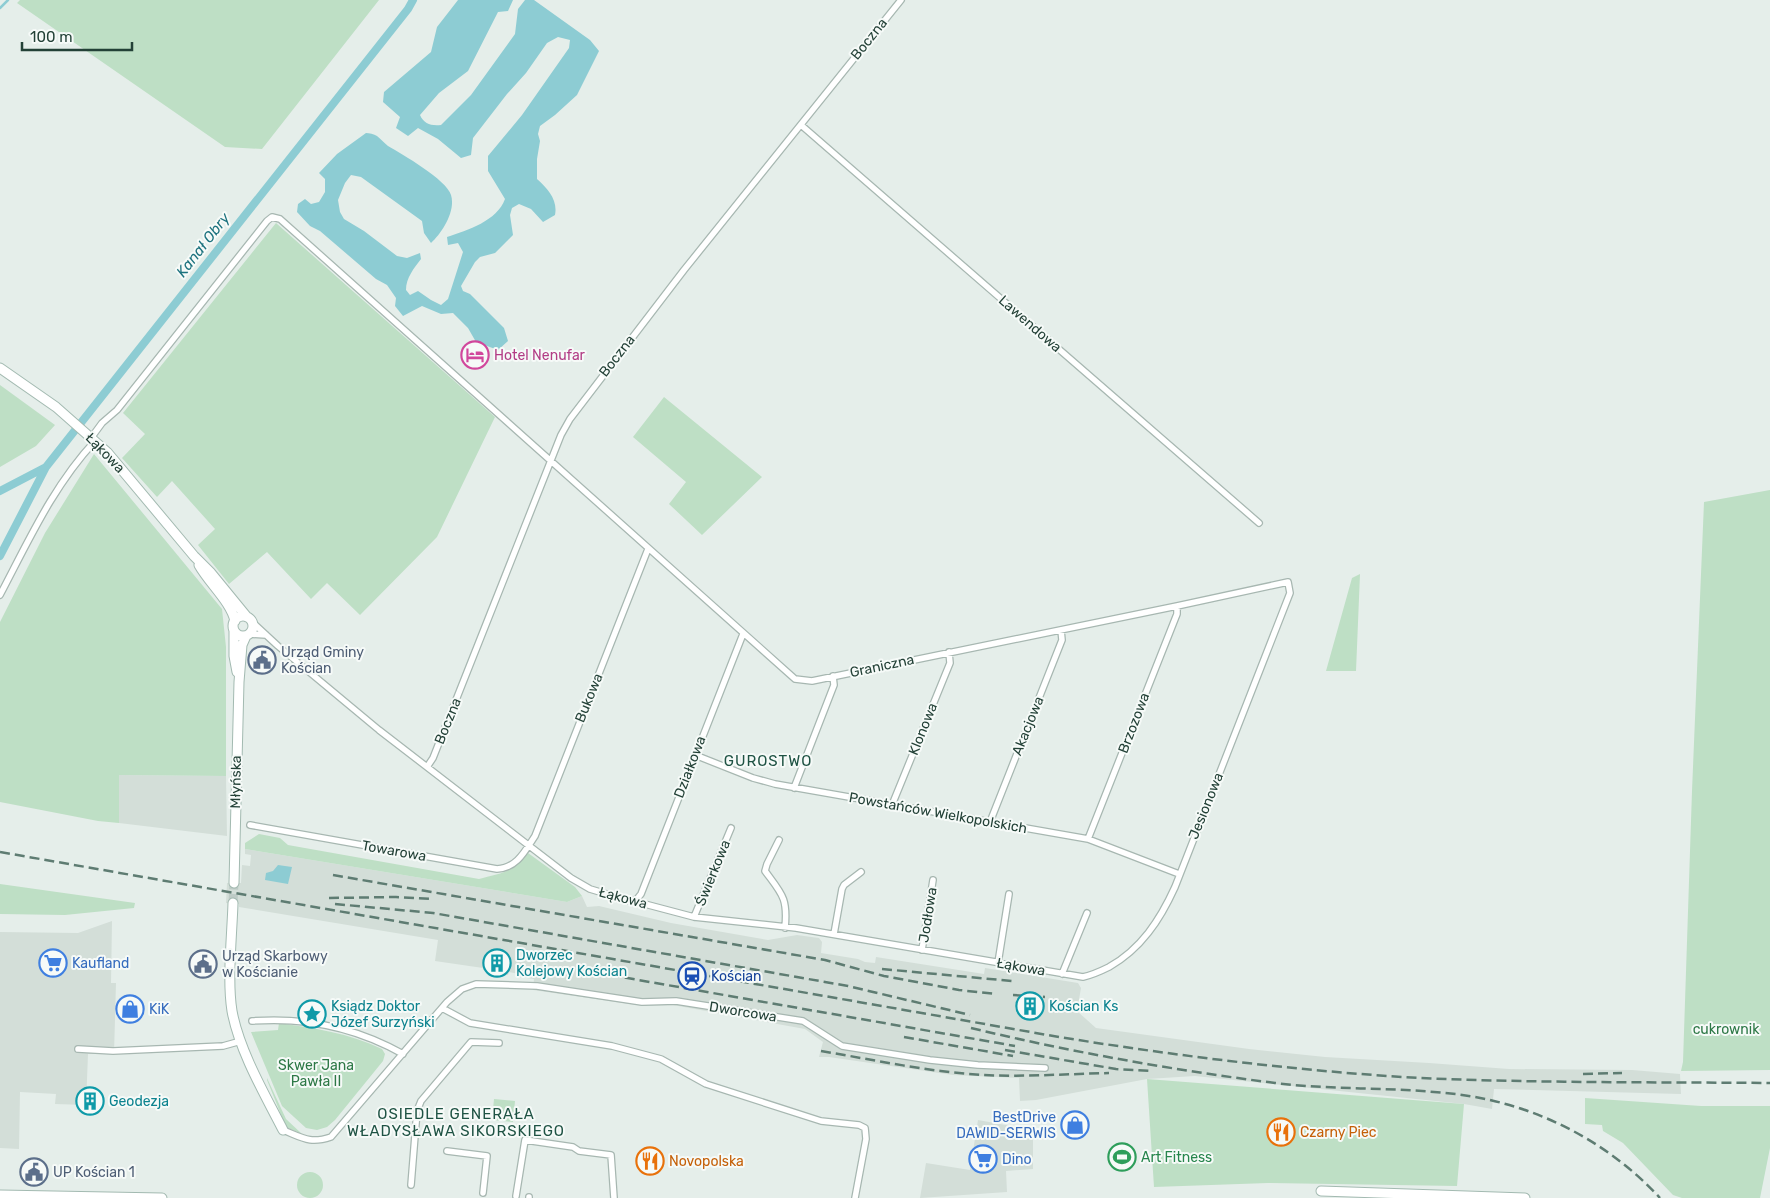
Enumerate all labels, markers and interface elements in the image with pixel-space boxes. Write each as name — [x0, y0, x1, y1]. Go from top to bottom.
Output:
street label: Boczna — [847, 15, 891, 63]
scale bar — [22, 20, 132, 52]
text: 100 m — [30, 28, 72, 46]
water label: Kanał Obry — [172, 209, 234, 281]
street label: Lawendowa — [995, 292, 1065, 356]
street label: Boczna — [595, 332, 639, 380]
hotel icon: Hotel Nenufar — [460, 340, 490, 370]
place label: Hotel Nenufar — [494, 347, 586, 364]
street label: Łąkowa — [82, 429, 128, 477]
place label: Urząd Gminy Kościan — [281, 644, 364, 677]
public building icon: Urząd Gminy Kościan — [247, 645, 277, 675]
street label: Graniczna — [848, 651, 916, 681]
street label: Bukowa — [572, 671, 606, 725]
street label: Brzozowa — [1115, 690, 1153, 756]
street label: Akacjowa — [1008, 694, 1048, 758]
street label: Boczna — [431, 695, 465, 747]
street label: Klonowa — [905, 700, 941, 758]
street label: Działkowa — [670, 734, 710, 800]
district label: GUROSTWO — [724, 752, 812, 770]
street label: Młyńska — [227, 755, 245, 809]
street label: Jesionowa — [1185, 770, 1227, 842]
street label: Powstańców Wielkopolskich — [847, 789, 1029, 837]
street label: Towarowa — [360, 837, 428, 865]
street label: Świerkowa — [691, 837, 734, 909]
street label: Łąkowa — [597, 883, 649, 913]
street label: Jodłowa — [915, 886, 941, 944]
place label: Dworzec Kolejowy Kościan — [516, 947, 627, 980]
supermarket icon: Kaufland — [38, 948, 68, 978]
place label: Urząd Skarbowy w Kościanie — [222, 948, 328, 981]
building icon: Dworzec Kolejowy Kościan — [482, 948, 512, 978]
public building icon: Urząd Skarbowy w Kościanie — [188, 949, 218, 979]
street label: Łąkowa — [995, 954, 1047, 980]
place label: Kaufland — [72, 955, 129, 972]
station icon: Kościan — [677, 961, 707, 991]
place label: Kościan — [711, 968, 762, 985]
building icon: Kościan Ks — [1015, 991, 1045, 1021]
shop icon: KiK — [115, 994, 145, 1024]
place label: Ksiądz Doktor Józef Surzyński — [331, 998, 435, 1031]
street label: Dworcowa — [708, 998, 778, 1026]
place label: Kościan Ks — [1049, 998, 1118, 1015]
place icon: Ksiądz Doktor Józef Surzyński — [297, 999, 327, 1029]
place label: KiK — [149, 1001, 170, 1018]
park label: cukrownik — [1693, 1021, 1760, 1038]
park label: Skwer Jana Pawła II — [278, 1057, 354, 1090]
building icon: Geodezja — [75, 1086, 105, 1116]
place label: Geodezja — [109, 1093, 169, 1110]
district label: OSIEDLE GENERAŁA WŁADYSŁAWA SIKORSKIEGO — [347, 1105, 565, 1140]
place label: BestDrive DAWID-SERWIS — [956, 1109, 1056, 1142]
shop icon: BestDrive DAWID-SERWIS — [1060, 1110, 1090, 1140]
restaurant icon: Czarny Piec — [1266, 1117, 1296, 1147]
place label: Czarny Piec — [1300, 1124, 1377, 1141]
sports icon: Art Fitness — [1107, 1142, 1137, 1172]
supermarket icon: Dino — [968, 1144, 998, 1174]
restaurant icon: Novopolska — [635, 1146, 665, 1176]
place label: Art Fitness — [1141, 1149, 1212, 1166]
place label: Dino — [1002, 1151, 1032, 1168]
place label: Novopolska — [669, 1153, 744, 1170]
public building icon: UP Kościan 1 — [19, 1157, 49, 1187]
place label: UP Kościan 1 — [53, 1164, 135, 1181]

